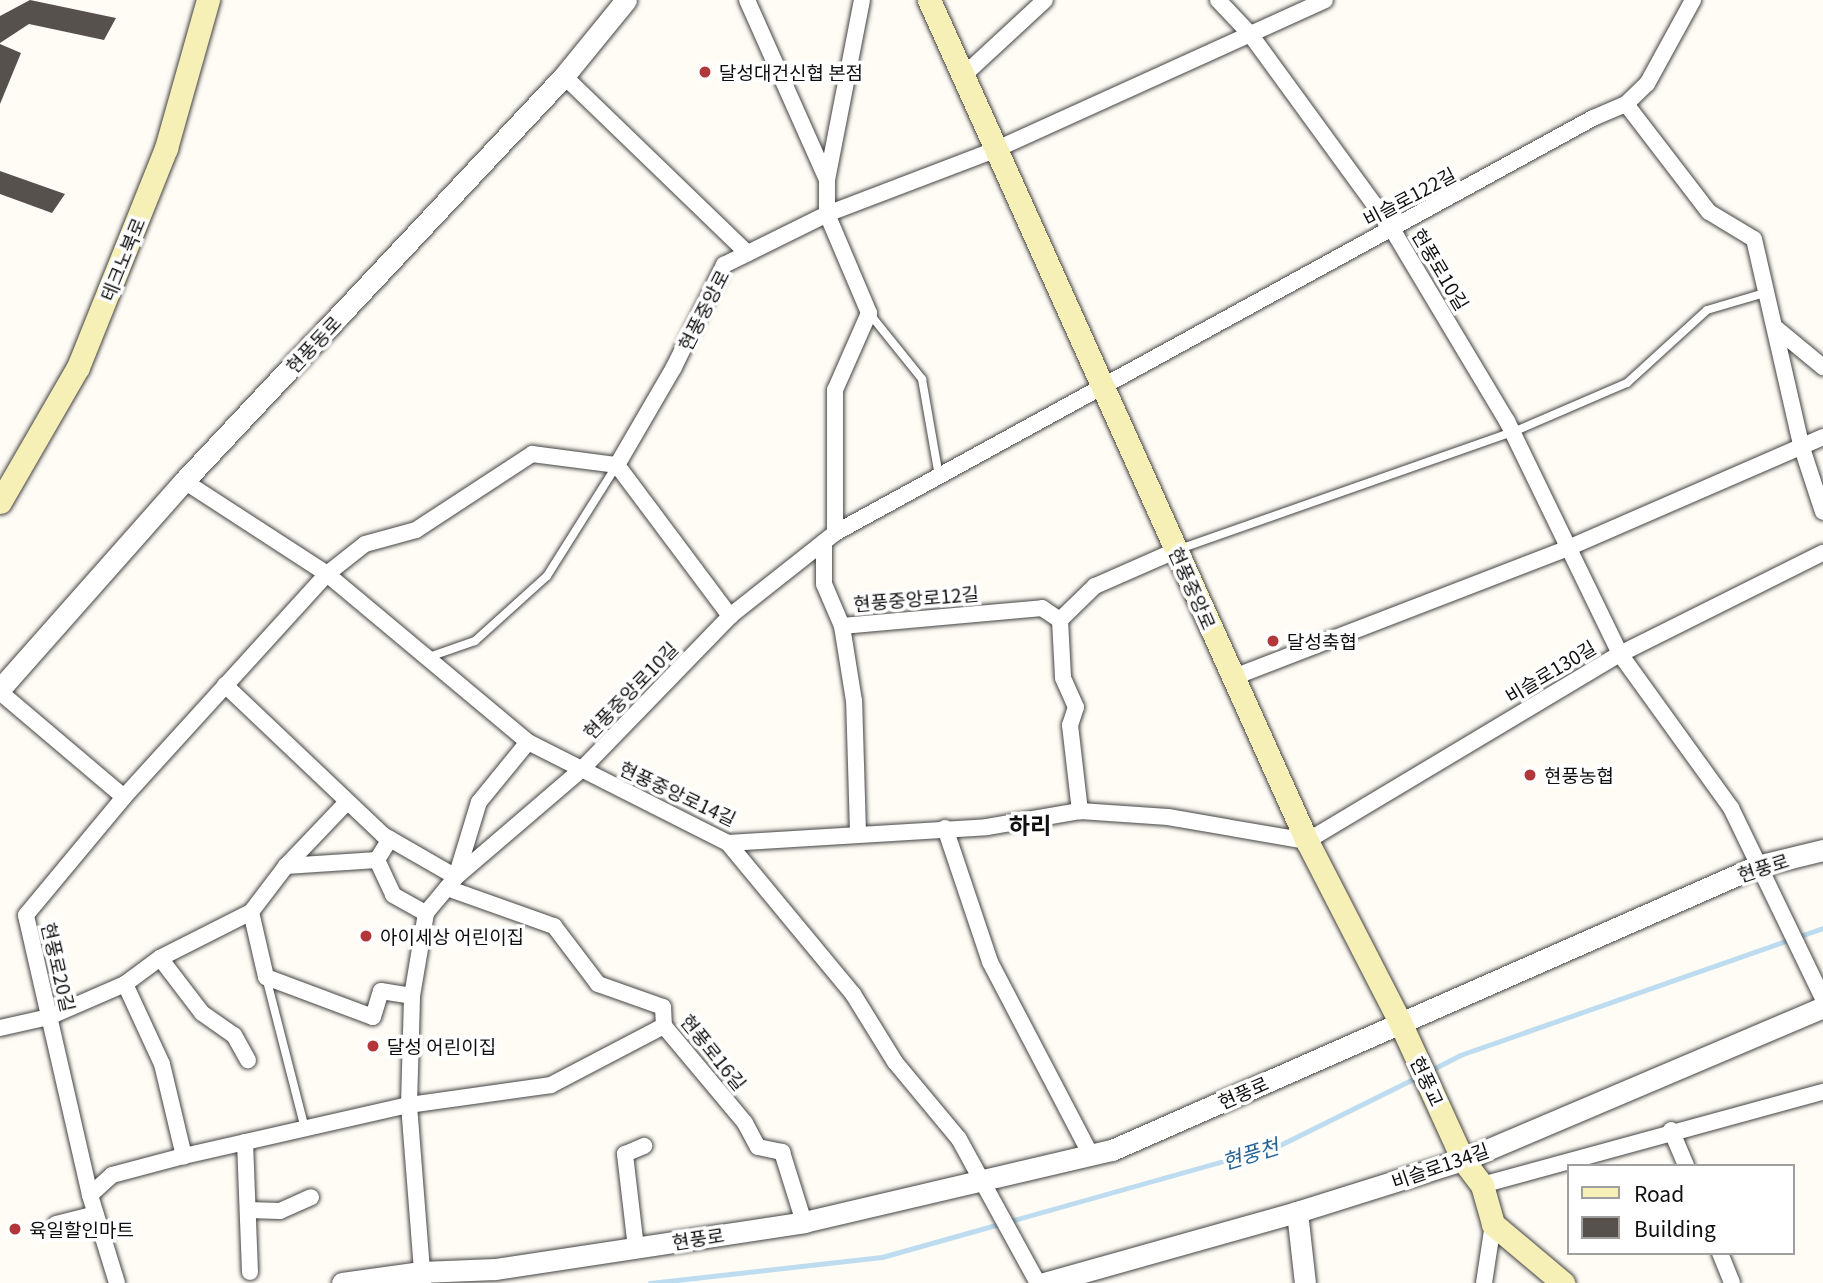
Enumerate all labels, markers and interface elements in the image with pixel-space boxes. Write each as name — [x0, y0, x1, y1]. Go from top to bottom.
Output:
place label: 달성대건신협 본점 — [719, 61, 863, 83]
marker: 달성대건신협 본점 — [697, 64, 713, 80]
street label: 비슬로122길 — [1359, 162, 1459, 230]
street label: 테크노북로 — [95, 214, 149, 304]
street label: 현풍로10길 — [1408, 224, 1474, 314]
street label: 현풍중앙로 — [673, 266, 733, 354]
street label: 현풍동로 — [281, 311, 345, 377]
street label: 현풍중앙로 — [1165, 543, 1221, 633]
street label: 현풍중앙로12길 — [852, 581, 980, 615]
place label: 달성축협 — [1287, 630, 1357, 652]
marker: 달성축협 — [1265, 633, 1281, 649]
street label: 비슬로130길 — [1501, 635, 1599, 707]
street label: 현풍중앙로10길 — [578, 637, 682, 743]
street label: 현풍중앙로14길 — [616, 756, 740, 830]
place label: 현풍농협 — [1544, 764, 1614, 786]
marker: 현풍농협 — [1522, 767, 1538, 783]
district label: 하리 — [1009, 810, 1051, 838]
street label: 현풍로 — [1735, 848, 1791, 886]
street label: 현풍로20길 — [38, 920, 80, 1014]
place label: 아이세상 어린이집 — [380, 925, 524, 947]
marker: 아이세상 어린이집 — [358, 928, 374, 944]
street label: 현풍로16길 — [677, 1009, 751, 1095]
place label: 달성 어린이집 — [387, 1035, 496, 1057]
marker: 달성 어린이집 — [365, 1038, 381, 1054]
street label: 현풍교 — [1407, 1052, 1449, 1110]
street label: 현풍로 — [1214, 1071, 1272, 1113]
water label: 현풍천 — [1219, 1132, 1281, 1174]
street label: 비슬로134길 — [1388, 1138, 1492, 1192]
legend — [1568, 1164, 1795, 1255]
text: Road — [1634, 1178, 1684, 1208]
text: Building — [1634, 1213, 1716, 1243]
place label: 육일할인마트 — [29, 1218, 134, 1240]
marker: 육일할인마트 — [7, 1221, 23, 1237]
street label: 현풍로 — [670, 1223, 726, 1253]

